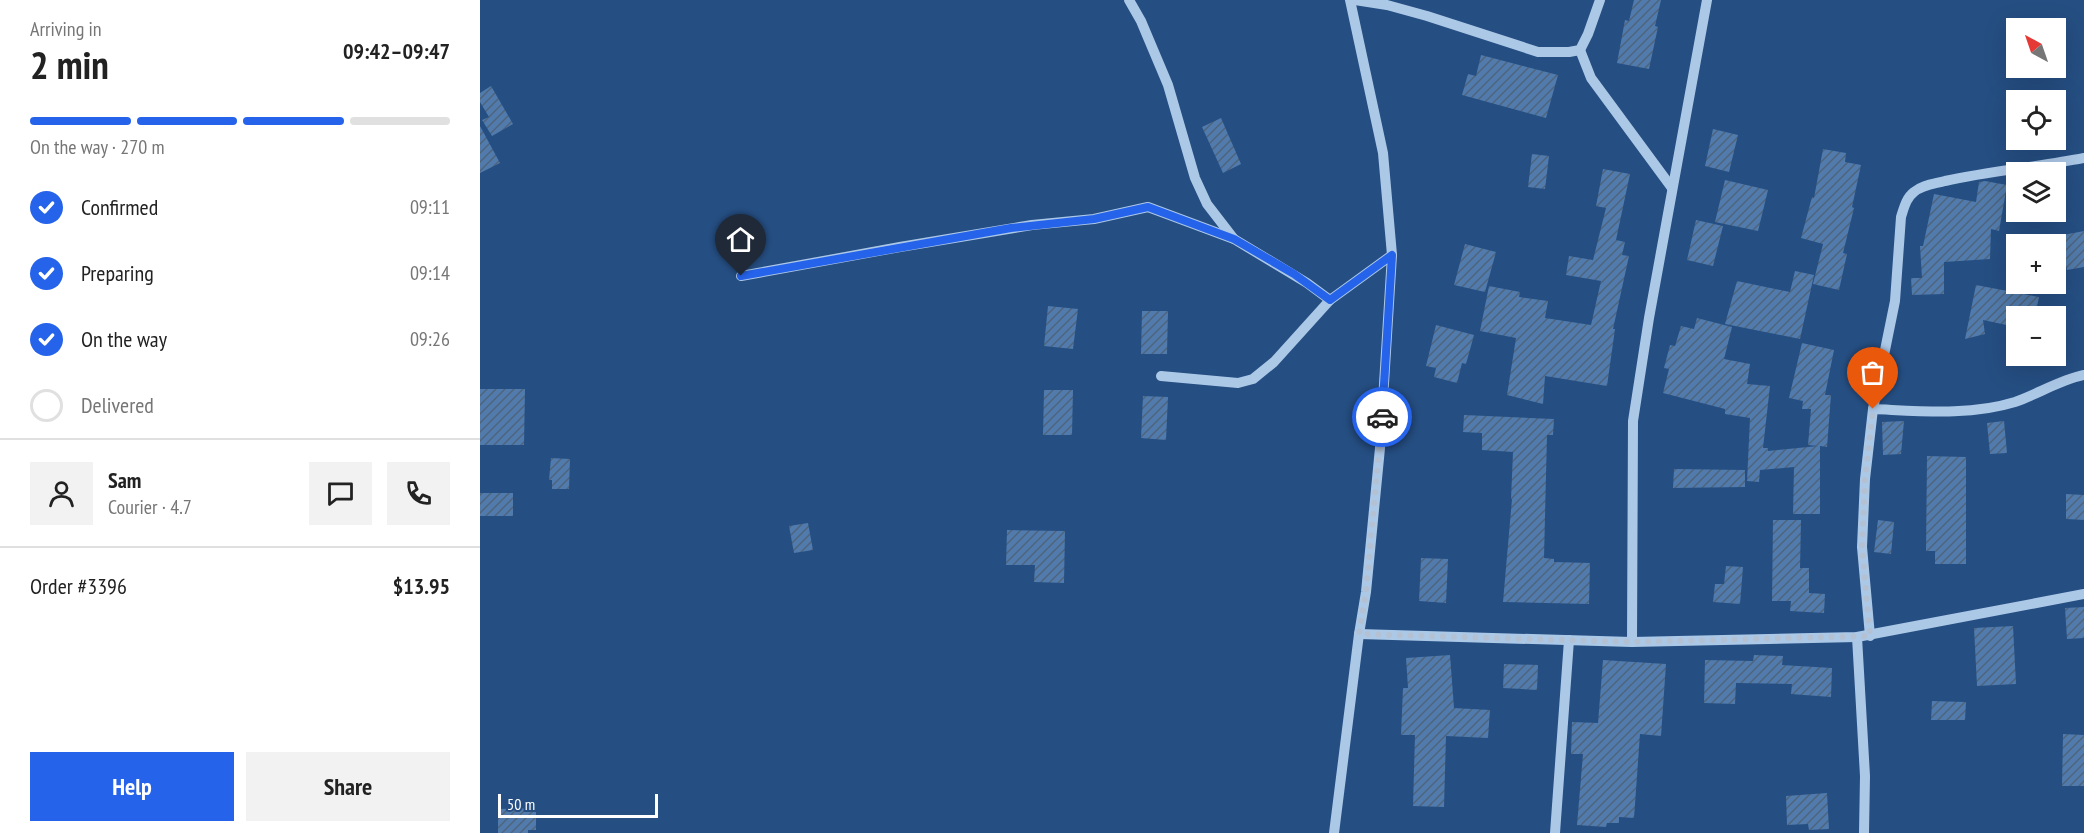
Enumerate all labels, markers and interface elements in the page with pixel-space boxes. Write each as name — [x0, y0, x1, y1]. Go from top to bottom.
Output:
text: Arriving in — [30, 16, 102, 42]
north arrow — [2006, 18, 2066, 78]
map controls — [2006, 18, 2066, 366]
text: 09:42–09:47 — [343, 37, 450, 65]
text: 2 min — [30, 39, 109, 90]
button: locate — [2006, 90, 2066, 150]
text: On the way · 270 m — [30, 134, 165, 160]
button: layers — [2006, 162, 2066, 222]
icon: check — [30, 191, 63, 224]
text: Confirmed — [81, 193, 158, 221]
text: 09:11 — [410, 194, 450, 220]
pin — [715, 214, 766, 276]
icon: home — [724, 223, 757, 256]
button: + — [2006, 234, 2066, 294]
icon: check — [30, 257, 63, 290]
text: Preparing — [81, 259, 154, 287]
text: 09:14 — [410, 260, 450, 286]
button: − — [2006, 306, 2066, 366]
icon: check — [30, 323, 63, 356]
text: On the way — [81, 325, 167, 353]
text: 09:26 — [410, 326, 450, 352]
pin — [1847, 347, 1898, 409]
icon: bag — [1856, 356, 1889, 389]
courier — [1352, 387, 1412, 447]
text: Delivered — [81, 391, 154, 419]
icon: car — [1366, 401, 1399, 434]
button: person — [30, 462, 93, 525]
button: chat — [309, 462, 372, 525]
button: phone — [387, 462, 450, 525]
text: Sam — [108, 466, 141, 494]
text: Courier · 4.7 — [108, 494, 192, 520]
text: Order #3396 — [30, 572, 127, 600]
text: $13.95 — [393, 572, 450, 600]
button: Help — [30, 752, 234, 821]
button: Share — [246, 752, 450, 821]
scale bar — [498, 791, 658, 818]
text: 50 m — [507, 794, 535, 814]

